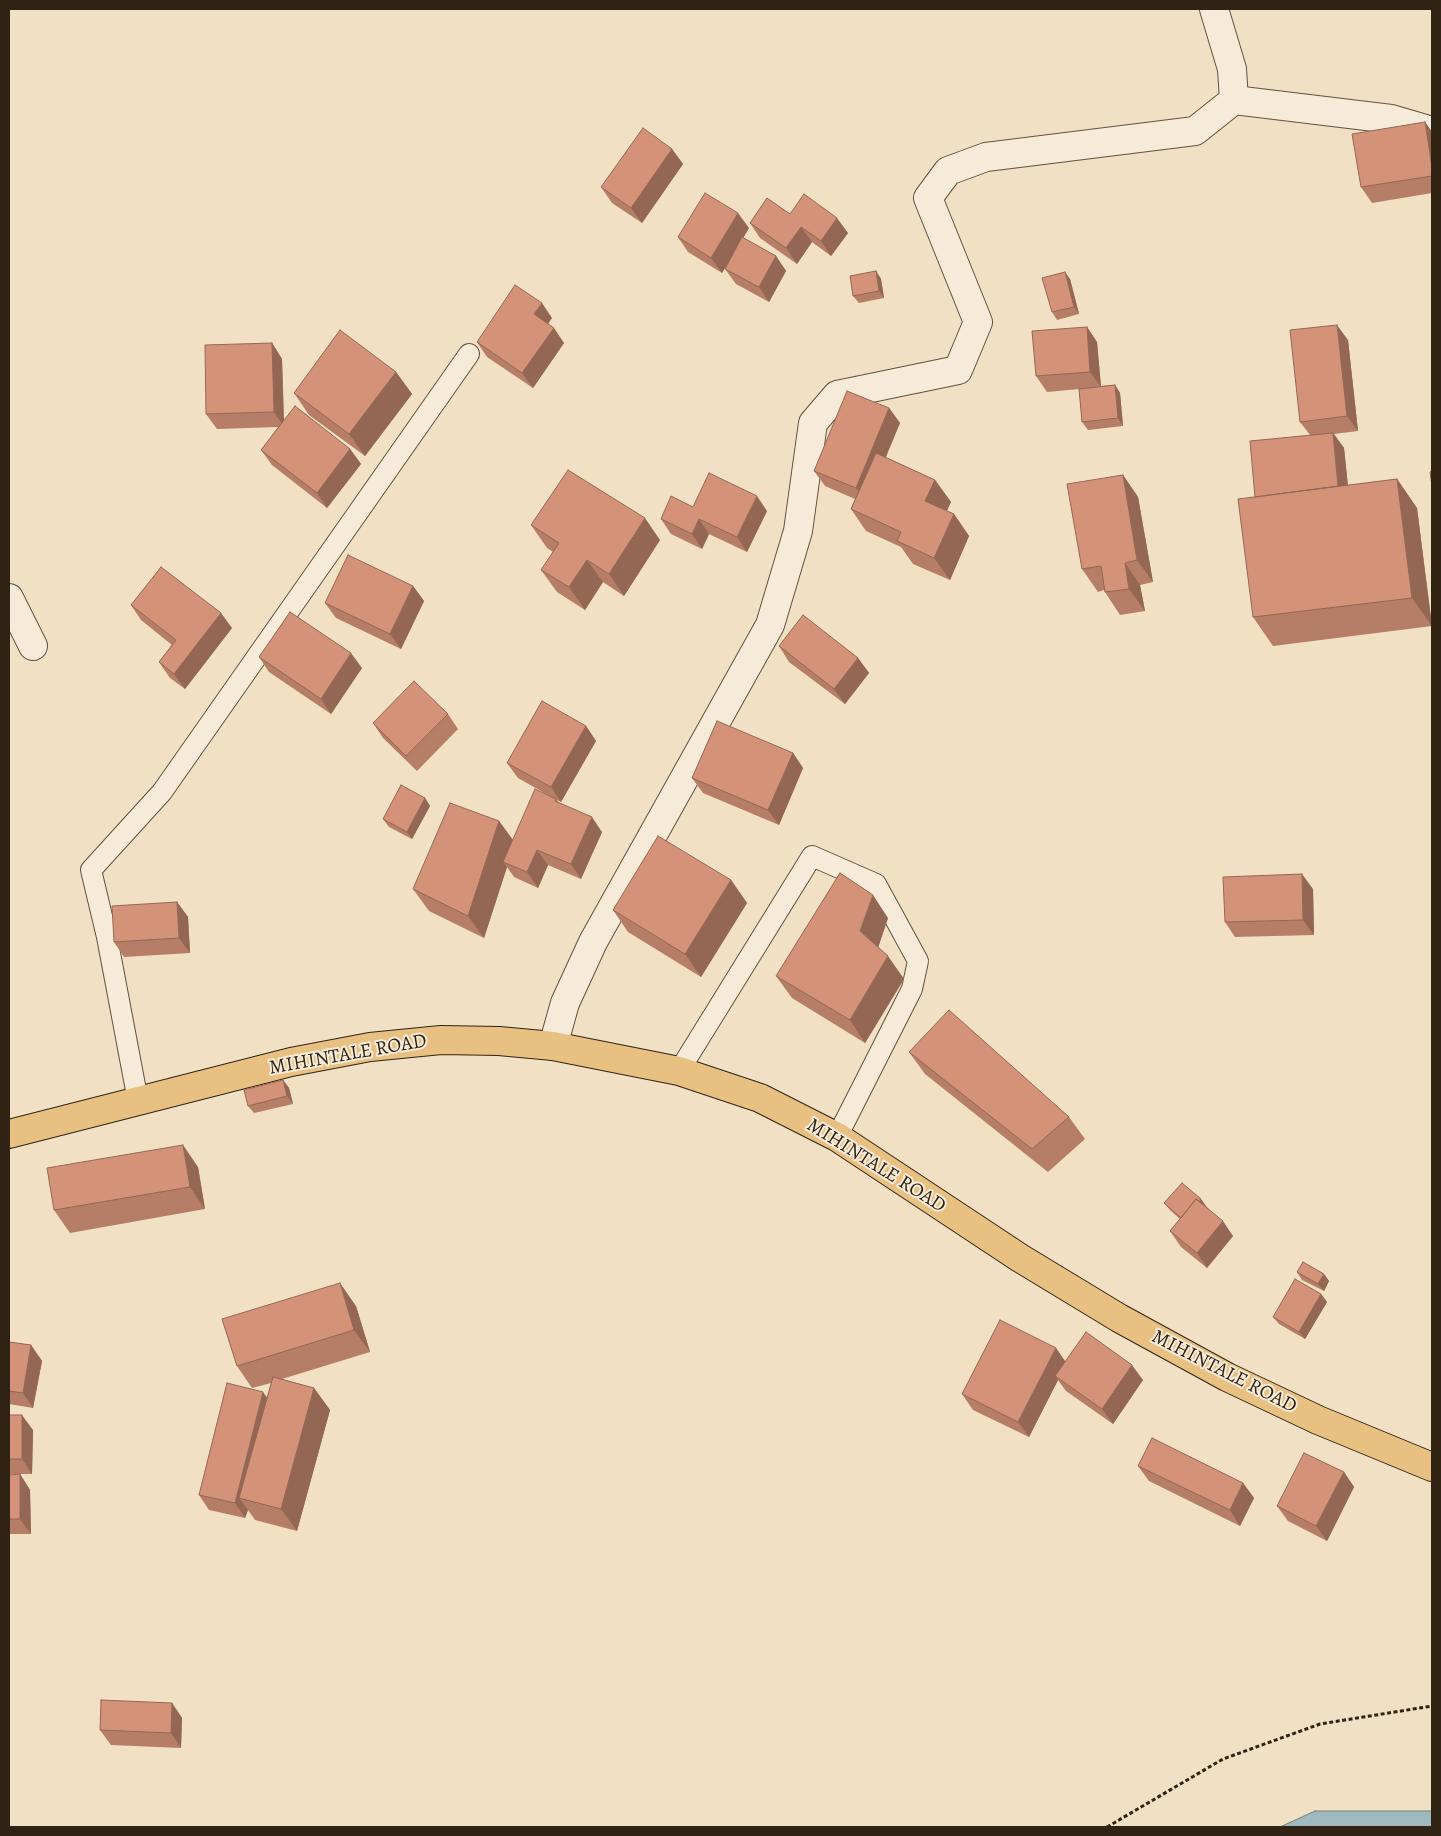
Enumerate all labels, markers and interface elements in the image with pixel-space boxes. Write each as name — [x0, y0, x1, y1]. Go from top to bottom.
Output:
street label: MIHINTALE ROAD — [267, 1029, 429, 1081]
street label: MIHINTALE ROAD — [802, 1114, 950, 1218]
street label: MIHINTALE ROAD — [1148, 1325, 1300, 1419]

